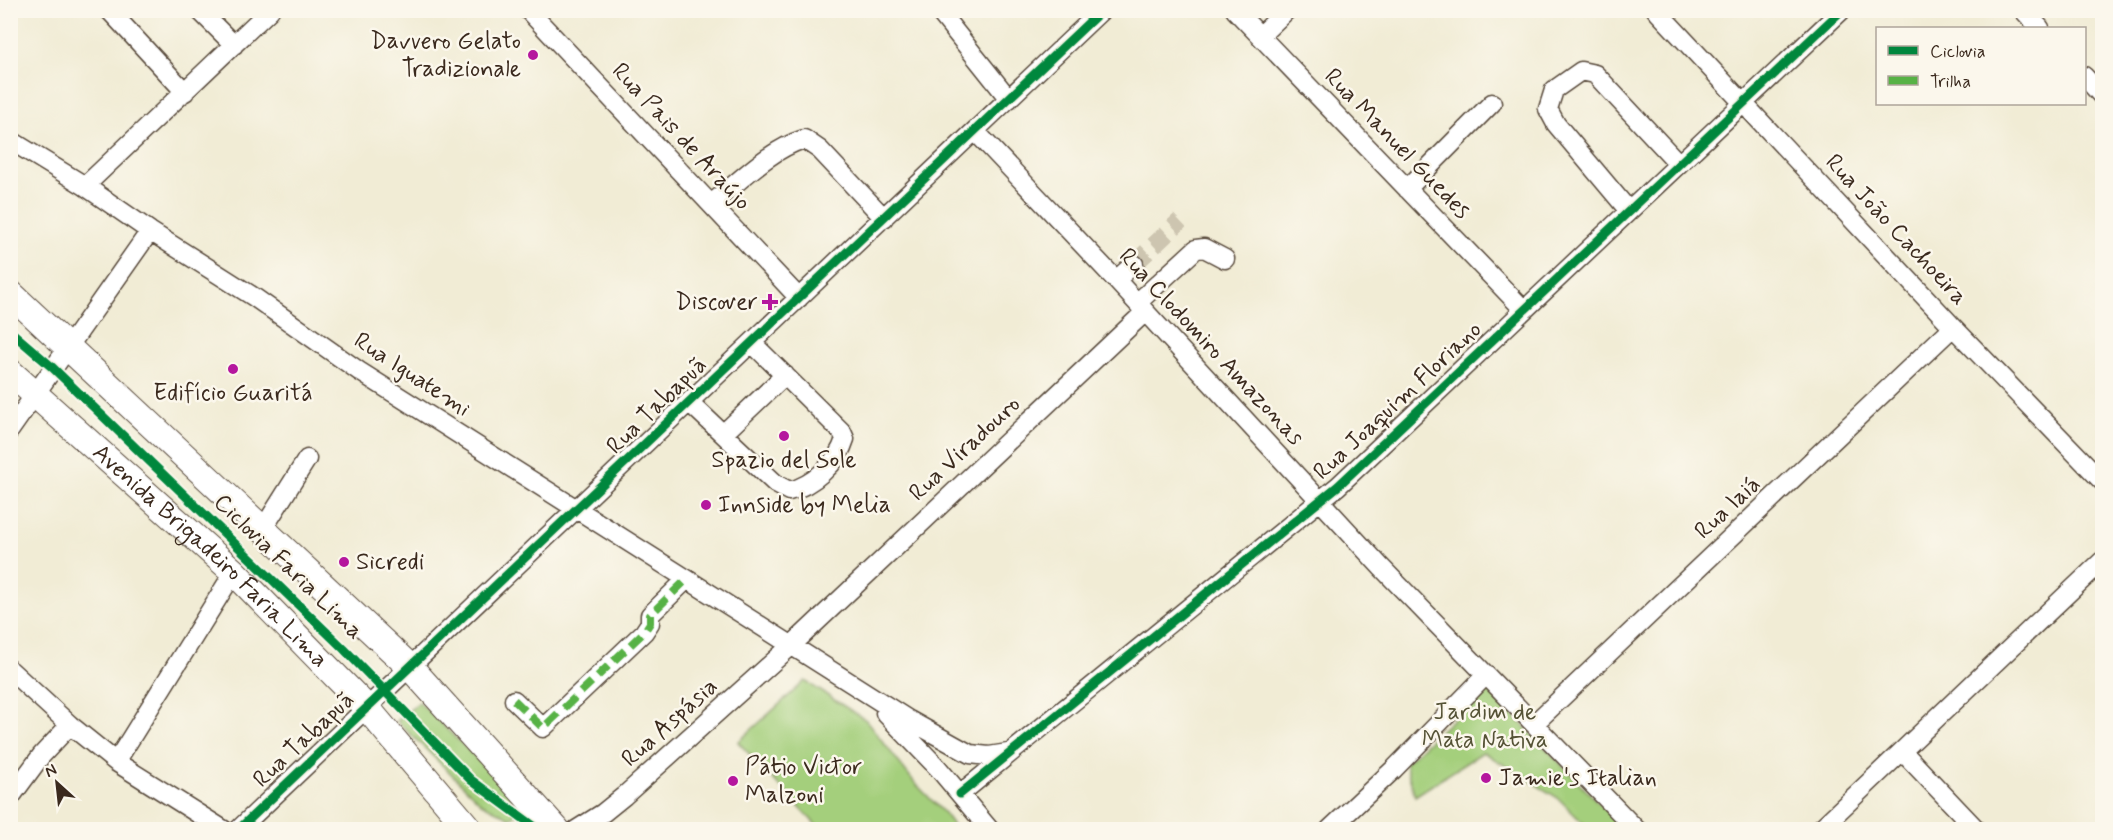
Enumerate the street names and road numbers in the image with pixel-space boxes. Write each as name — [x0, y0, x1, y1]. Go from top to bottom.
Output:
street label: Rua Pais de Araújo — [604, 56, 758, 218]
street label: Rua Manuel Guedes — [1317, 62, 1477, 226]
street label: Rua João Cachoeira — [1818, 148, 1974, 312]
street label: Rua Clodomiro Amazonas — [1111, 242, 1311, 453]
street label: Rua Joaquim Floriano — [1307, 315, 1489, 487]
street label: Rua Iguatemi — [348, 326, 476, 424]
street label: Rua Tabapuã — [600, 350, 714, 462]
street label: Rua Viradouro — [903, 389, 1027, 509]
street label: Avenida Brigadeiro Faria Lima — [86, 437, 335, 675]
street label: Rua Iaiá — [1688, 470, 1768, 546]
street label: Ciclovia Faria Lima — [206, 487, 370, 647]
street label: Rua Aspásia — [615, 671, 725, 775]
street label: Rua Tabapuã — [247, 685, 361, 795]

